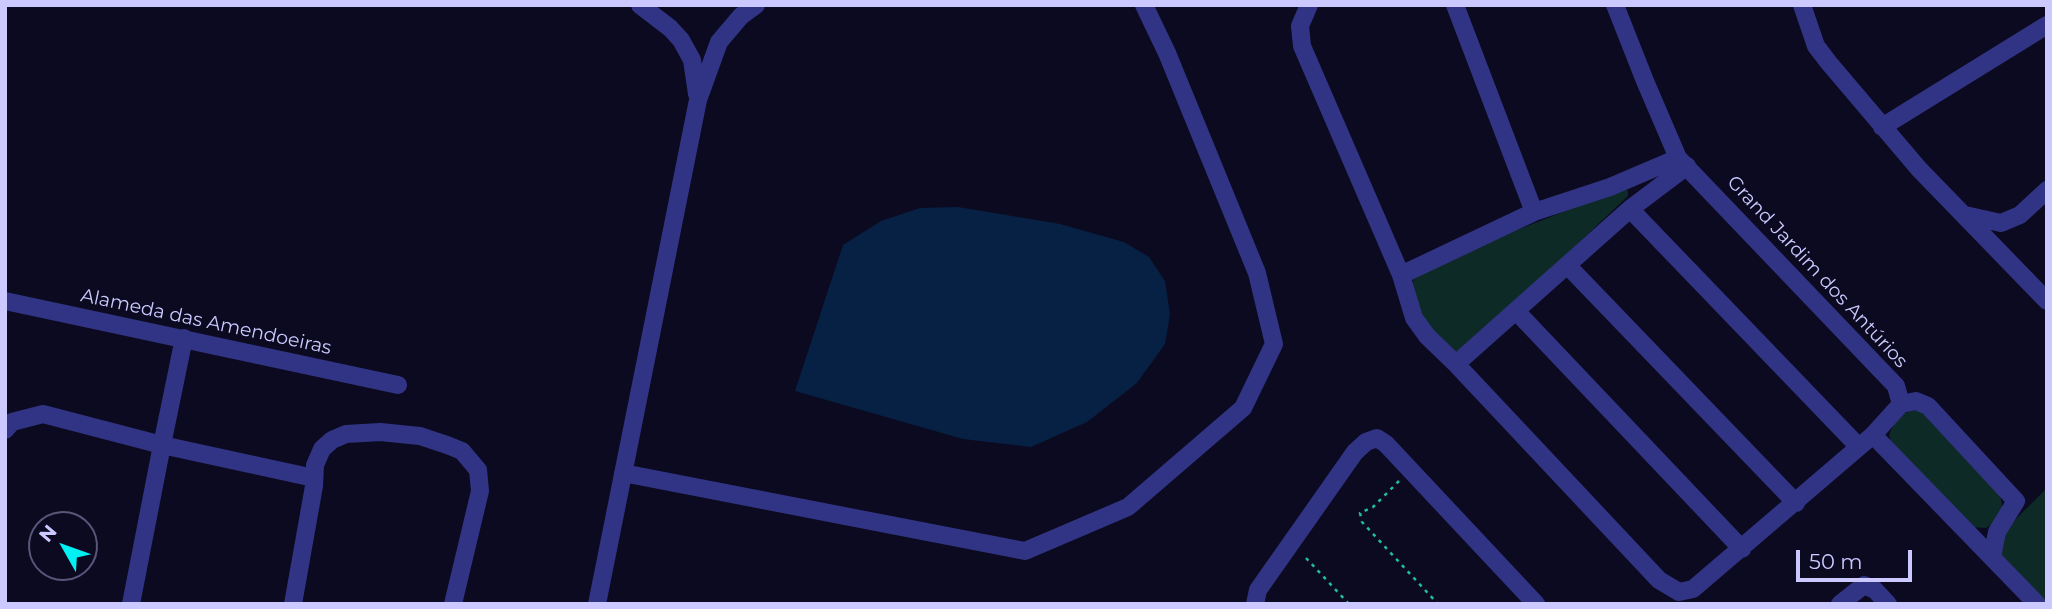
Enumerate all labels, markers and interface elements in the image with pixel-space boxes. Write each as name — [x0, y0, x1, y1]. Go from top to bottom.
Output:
street label: Grand Jardim dos Antúrios — [1722, 171, 1912, 373]
street label: Alameda das Amendoeiras — [79, 284, 333, 360]
north arrow — [28, 511, 98, 581]
text: N — [34, 520, 62, 547]
scale bar — [1800, 536, 1916, 580]
text: 50 m — [1809, 549, 1863, 574]

